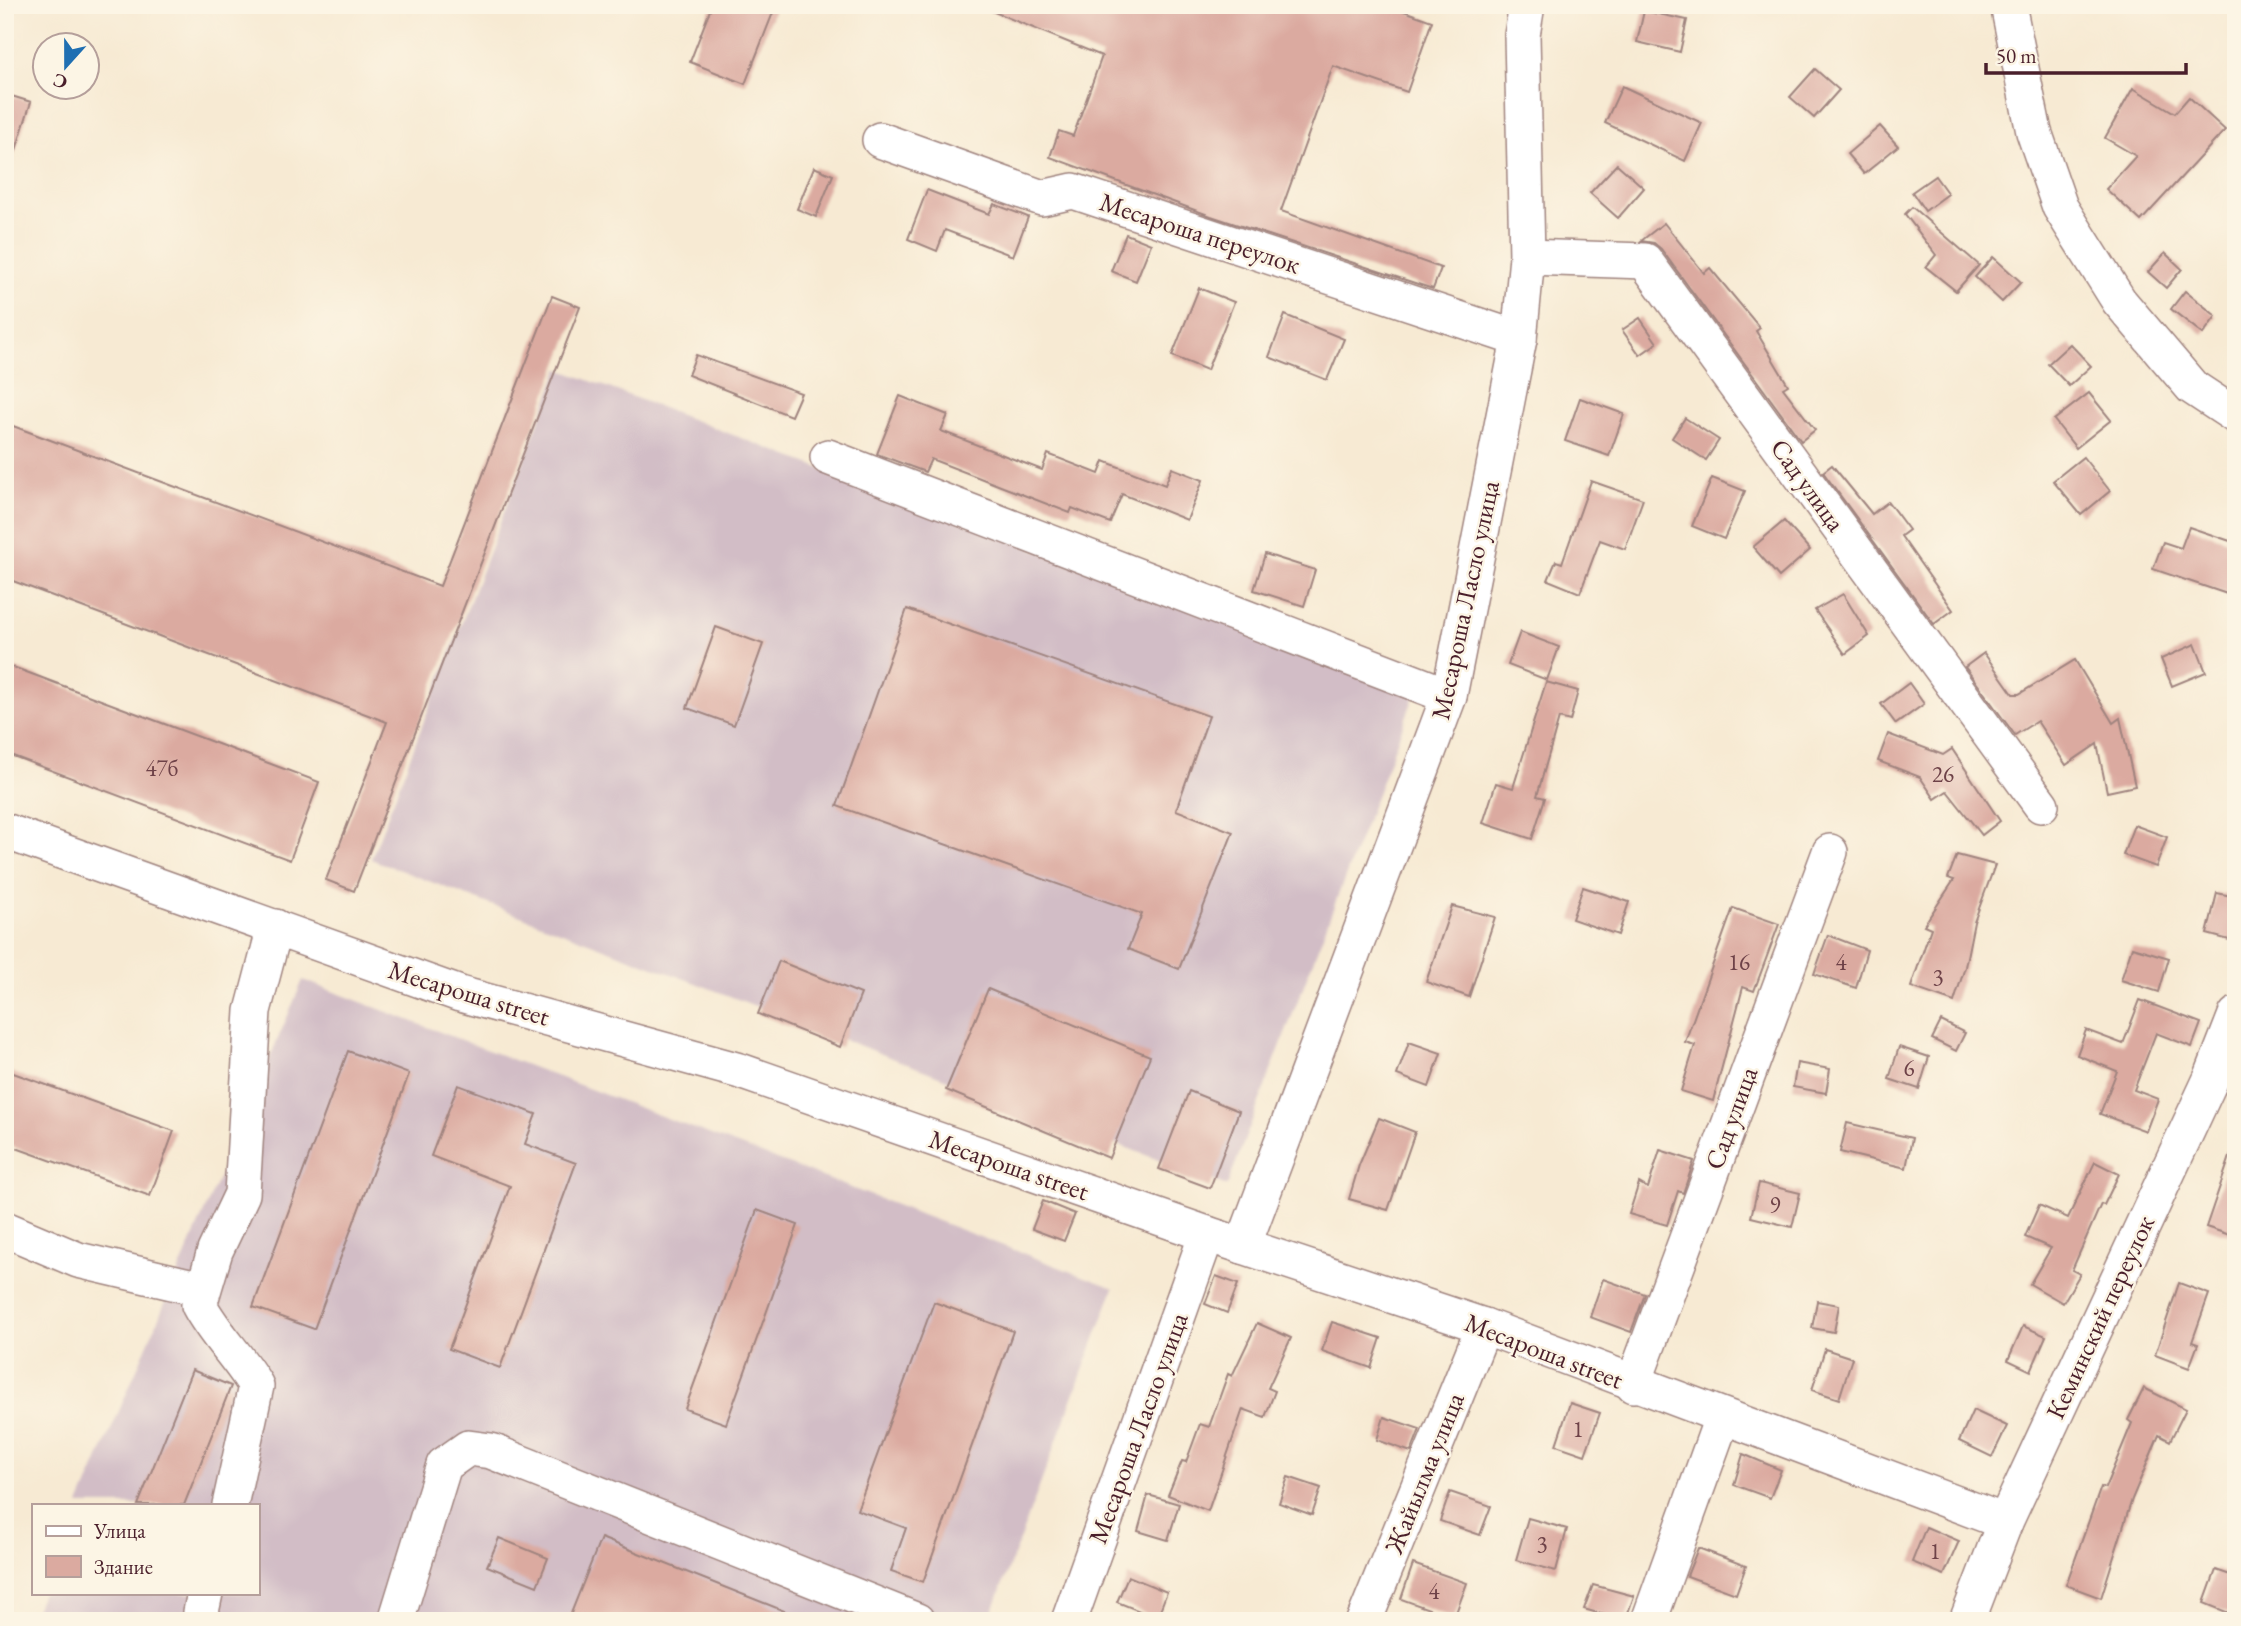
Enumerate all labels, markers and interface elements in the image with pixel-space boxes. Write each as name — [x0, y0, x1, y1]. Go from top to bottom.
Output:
north arrow — [32, 32, 102, 102]
scale bar — [1986, 32, 2185, 76]
text: 50 m — [1996, 42, 2037, 69]
text: С — [49, 67, 71, 95]
street label: Месароша переулок — [1096, 185, 1305, 282]
street label: Сад улица — [1763, 432, 1853, 539]
street label: Месароша Ласло улица — [1423, 477, 1507, 723]
house number: 47б — [146, 753, 179, 783]
house number: 26 — [1932, 759, 1954, 789]
house number: 16 — [1728, 947, 1750, 977]
house number: 4 — [1835, 947, 1847, 977]
street label: Месароша street — [384, 952, 554, 1034]
house number: 3 — [1932, 962, 1944, 992]
house number: 6 — [1903, 1053, 1915, 1083]
street label: Сад улица — [1697, 1062, 1765, 1174]
street label: Месароша street — [925, 1122, 1093, 1208]
house number: 9 — [1769, 1190, 1781, 1220]
street label: Кеминский переулок — [2038, 1209, 2162, 1424]
street label: Месароша street — [1460, 1305, 1628, 1397]
street label: Месароша Ласло улица — [1080, 1307, 1196, 1548]
street label: Жайылма улица — [1376, 1387, 1472, 1559]
house number: 1 — [1572, 1414, 1584, 1444]
legend — [32, 1504, 259, 1594]
text: Улица — [93, 1517, 146, 1544]
house number: 3 — [1536, 1529, 1548, 1559]
house number: 1 — [1929, 1536, 1941, 1566]
text: Здание — [94, 1553, 153, 1580]
house number: 4 — [1428, 1576, 1440, 1606]

